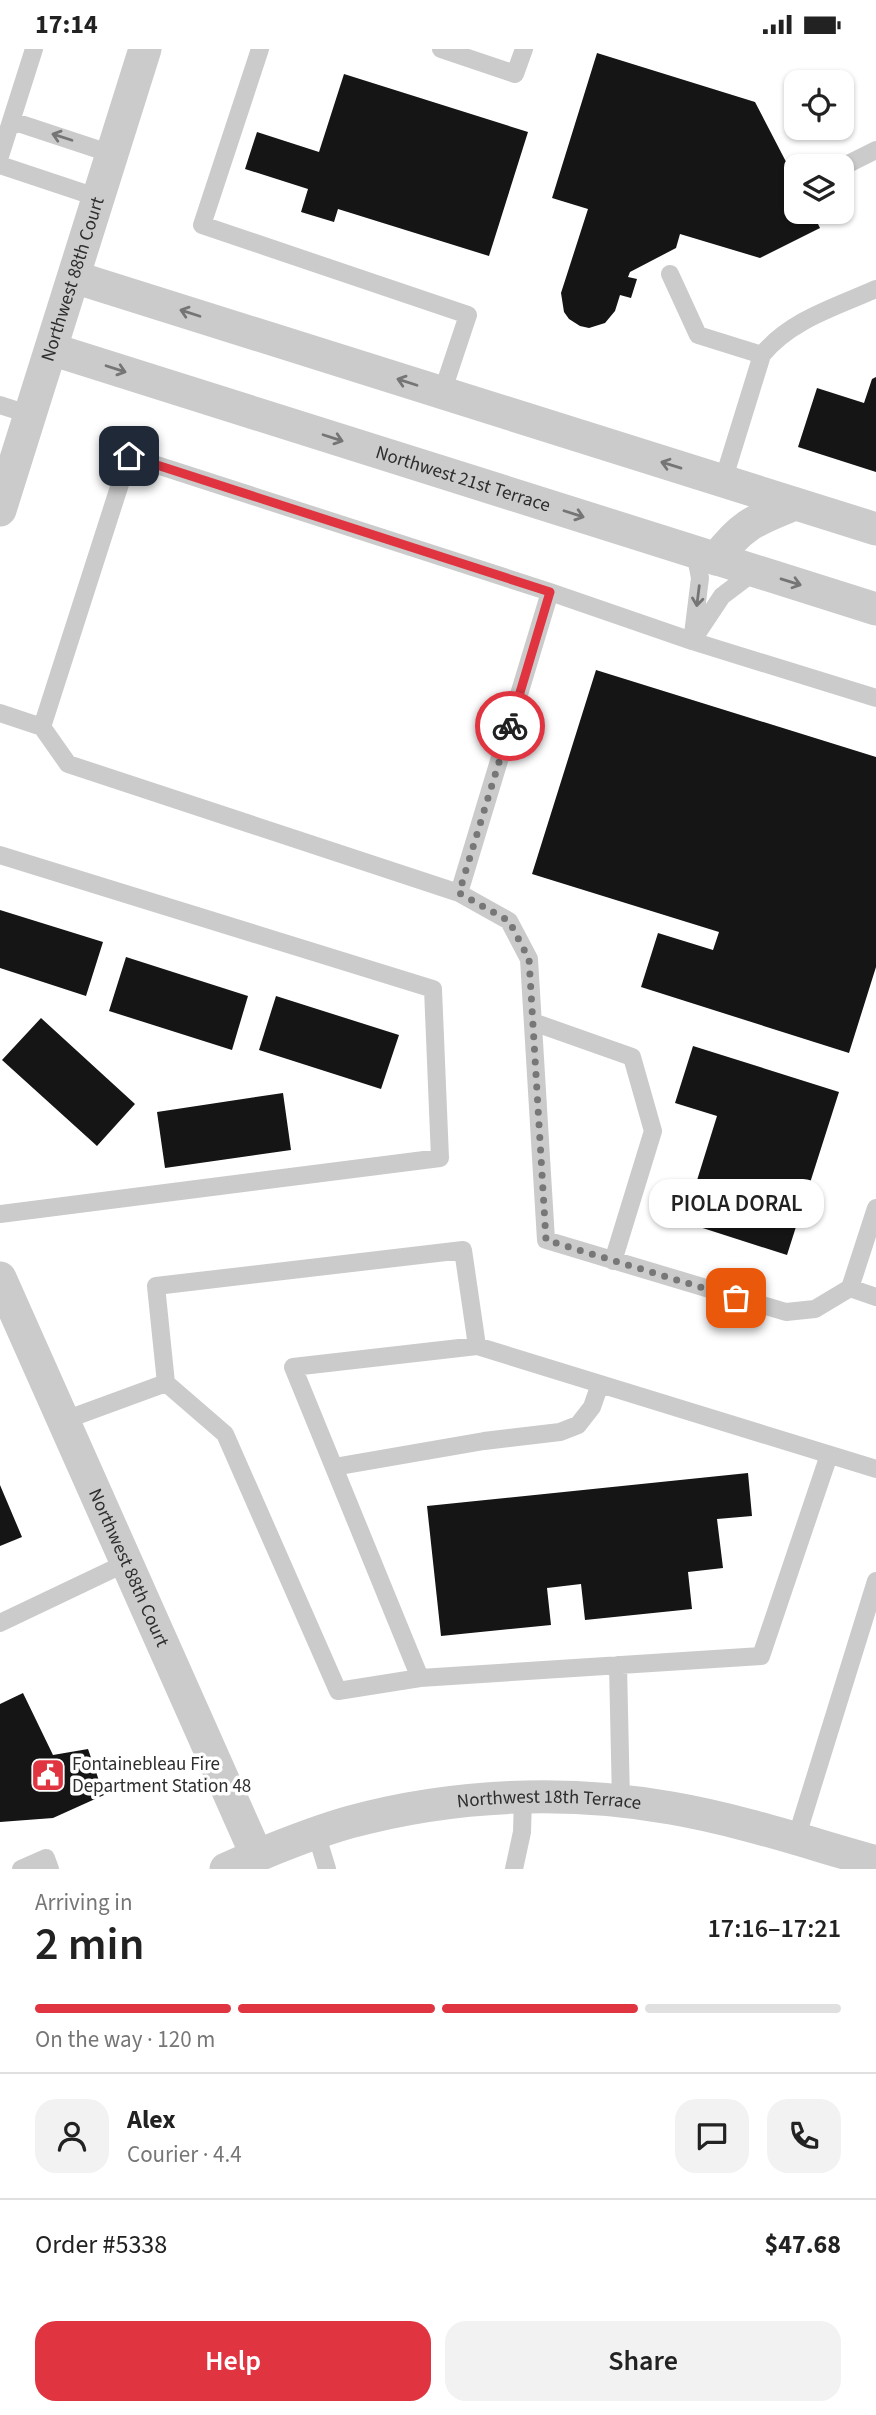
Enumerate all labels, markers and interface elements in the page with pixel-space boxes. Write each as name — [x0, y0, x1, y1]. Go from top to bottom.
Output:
text: 17:14 — [35, 6, 98, 43]
map controls — [784, 70, 854, 224]
button: locate — [784, 70, 854, 140]
one-way arrow — [52, 130, 74, 142]
button: layers — [784, 154, 854, 224]
street label: Northwest 88th Court — [34, 193, 111, 365]
one-way arrow — [179, 306, 201, 319]
one-way arrow — [105, 364, 127, 376]
one-way arrow — [396, 375, 418, 388]
pin — [99, 426, 159, 486]
one-way arrow — [322, 432, 344, 445]
icon: home — [110, 437, 148, 475]
street label: Northwest 21st Terrace — [372, 439, 554, 519]
one-way arrow — [660, 457, 682, 470]
one-way arrow — [562, 508, 584, 521]
one-way arrow — [779, 577, 801, 589]
one-way arrow — [691, 585, 704, 607]
courier — [475, 691, 545, 761]
icon: bike — [491, 707, 529, 745]
callout: PIOLA DORAL — [648, 1179, 824, 1228]
text: PIOLA DORAL — [670, 1187, 803, 1220]
pin — [706, 1268, 766, 1328]
icon: bag — [717, 1279, 755, 1317]
street label: Northwest 88th Court — [82, 1484, 176, 1652]
place label: Fontainebleau Fire Department Station 48 — [72, 1751, 251, 1800]
public building icon: Fontainebleau Fire Department Station 48 — [29, 1756, 67, 1794]
street label: Northwest 18th Terrace — [455, 1783, 643, 1817]
text: Arriving in — [35, 1886, 133, 1919]
text: 17:16–17:21 — [708, 1910, 841, 1947]
text: 2 min — [35, 1912, 144, 1977]
text: On the way · 120 m — [35, 2023, 215, 2056]
button: person — [35, 2099, 109, 2173]
button: chat — [675, 2099, 749, 2173]
button: phone — [767, 2099, 841, 2173]
text: Alex — [127, 2101, 176, 2138]
text: Courier · 4.4 — [127, 2138, 242, 2171]
text: Order #5338 — [35, 2226, 167, 2263]
text: $47.68 — [765, 2226, 841, 2263]
button: Help — [35, 2321, 431, 2401]
button: Share — [445, 2321, 841, 2401]

